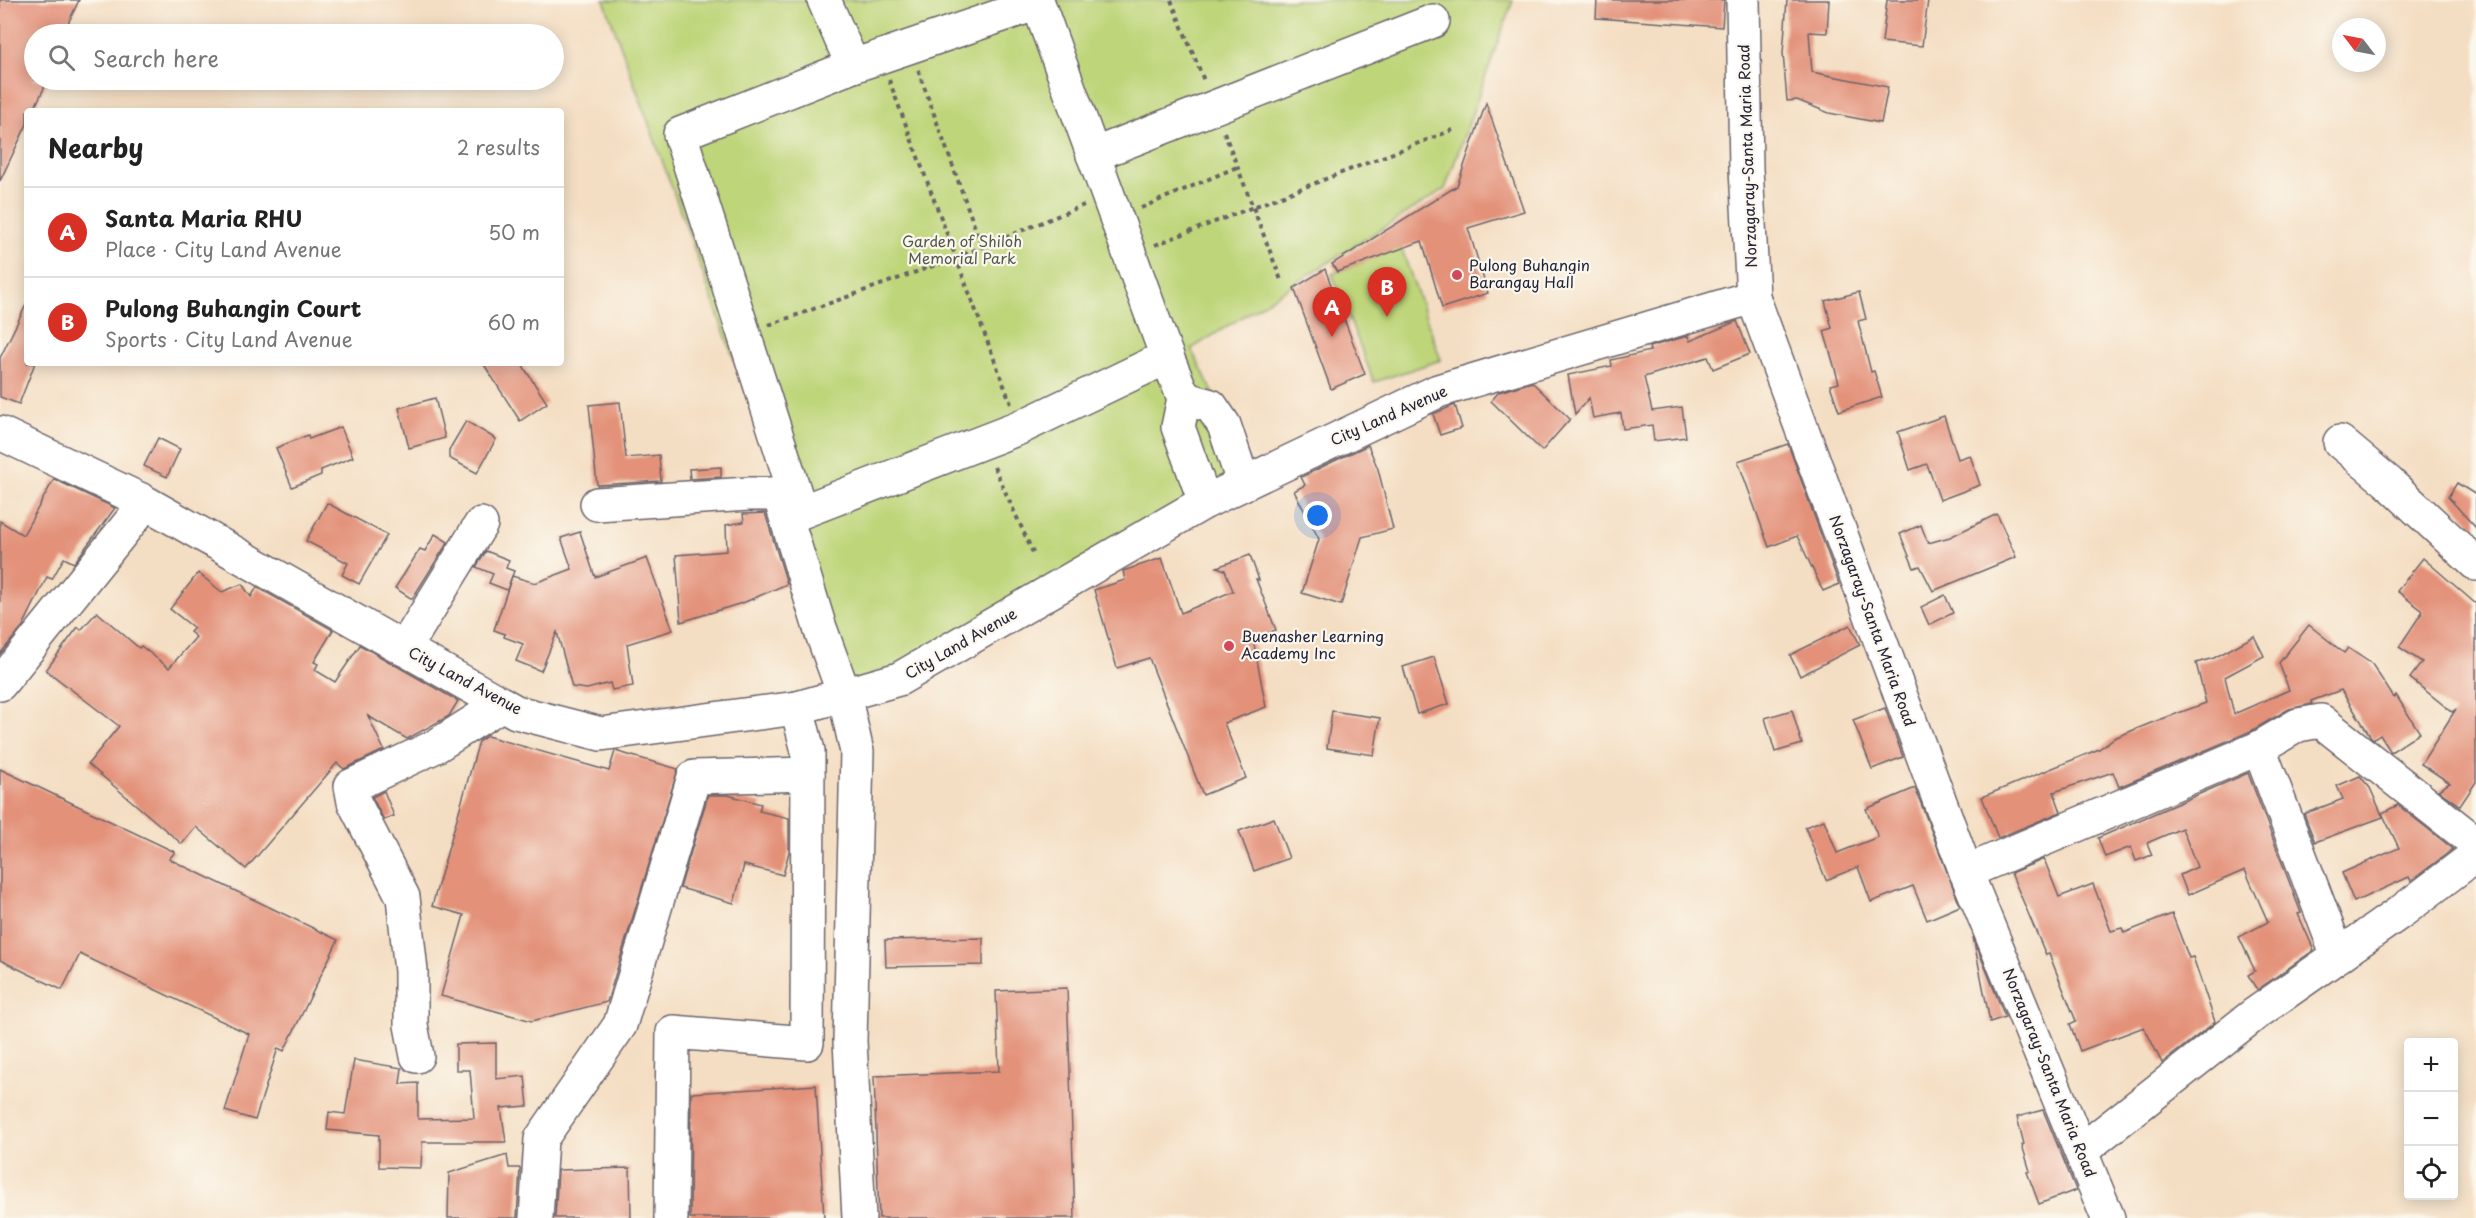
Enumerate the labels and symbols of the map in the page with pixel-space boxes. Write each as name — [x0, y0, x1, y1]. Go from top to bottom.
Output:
north arrow — [2332, 18, 2386, 72]
street label: Norzagaray-Santa Maria Road — [1731, 44, 1762, 268]
park label: Garden of Shiloh Memorial Park — [902, 229, 1022, 269]
place label: Pulong Buhangin Barangay Hall — [1469, 253, 1590, 293]
pin: B — [1368, 268, 1406, 317]
marker: Pulong Buhangin Barangay Hall — [1450, 268, 1464, 282]
pin: A — [1312, 288, 1352, 337]
street label: City Land Avenue — [1326, 379, 1451, 451]
your location — [1303, 501, 1332, 530]
street label: Norzagaray-Santa Maria Road — [1824, 512, 1922, 729]
street label: City Land Avenue — [900, 601, 1021, 684]
place label: Buenasher Learning Academy Inc — [1241, 624, 1384, 664]
marker: Buenasher Learning Academy Inc — [1222, 639, 1236, 653]
street label: City Land Avenue — [405, 640, 527, 719]
street label: Norzagaray-Santa Maria Road — [1998, 964, 2103, 1180]

